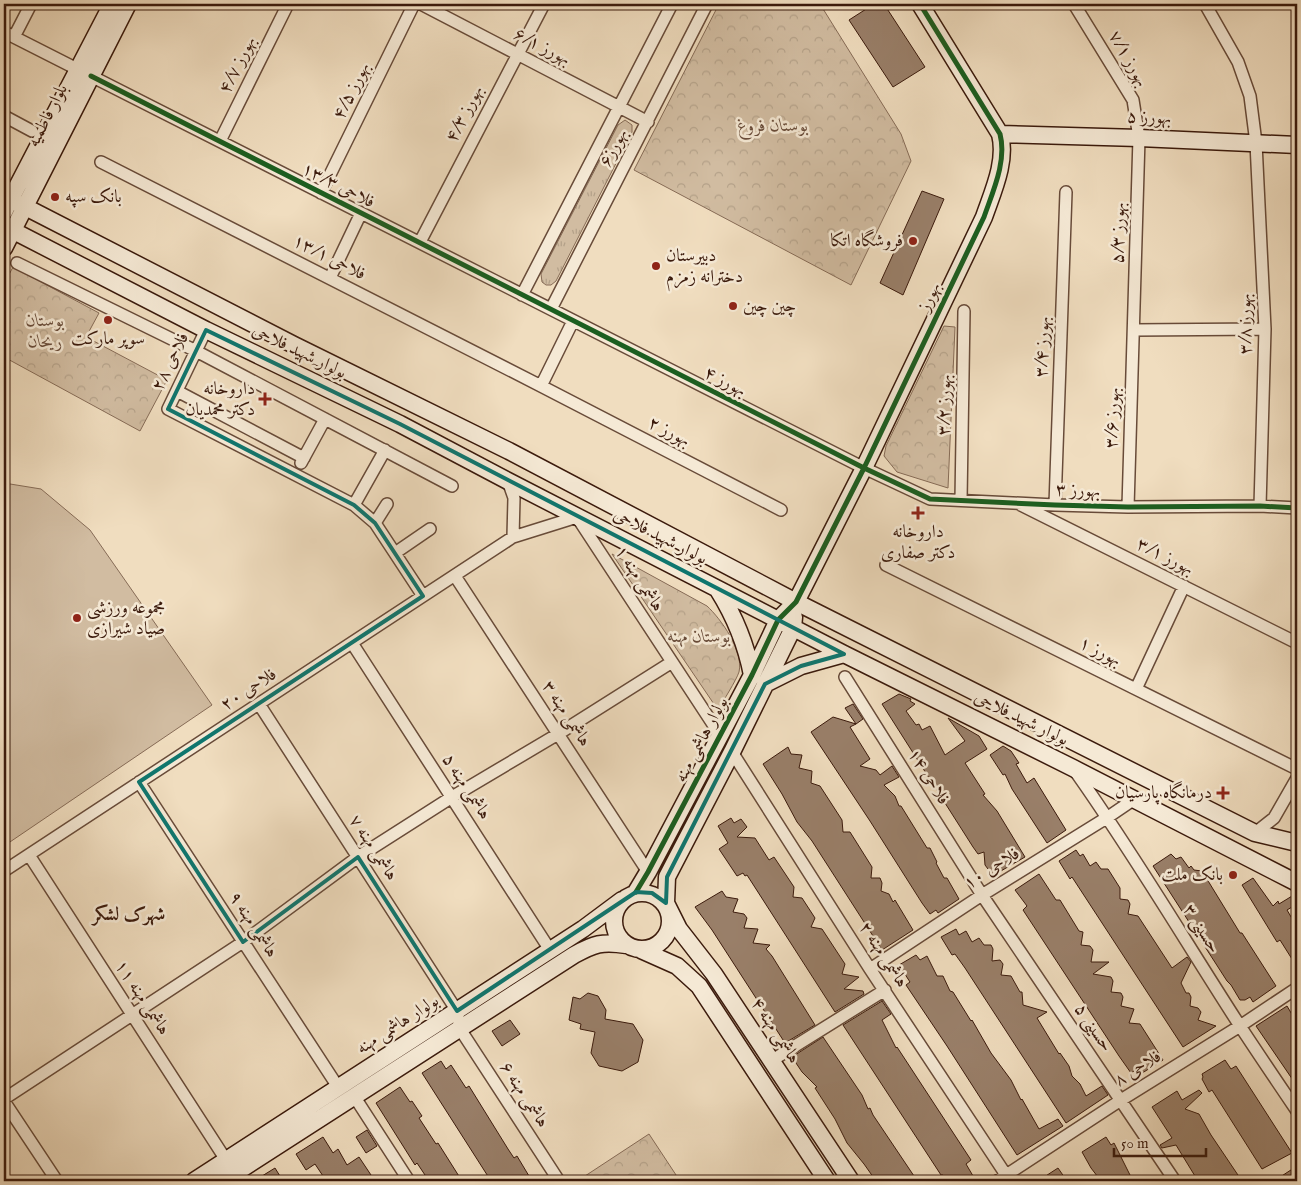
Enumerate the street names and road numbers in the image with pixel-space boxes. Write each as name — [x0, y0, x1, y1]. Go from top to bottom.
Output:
street label: بهورز ۶/۱ — [509, 23, 575, 71]
street label: بهورز ۷/۱ — [1103, 27, 1153, 91]
street label: بهورز ۴/۷ — [214, 32, 262, 98]
street label: بهورز ۴/۵ — [328, 58, 376, 124]
street label: بلوار فاطمیه — [22, 81, 74, 151]
street label: بهورز ۴/۳ — [441, 81, 489, 147]
street label: بهورز ۵ — [1126, 106, 1172, 130]
street label: بهورز۶ — [594, 125, 634, 171]
street label: فلاحی ۱۳/۳ — [298, 158, 378, 214]
street label: بهورز ۵/۳ — [1107, 202, 1131, 264]
street label: فلاحی ۱۳/۱ — [289, 230, 369, 286]
street label: بهورز — [912, 278, 947, 317]
street label: بهورز ۳/۸ — [1234, 293, 1258, 355]
street label: بهورز ۳/۴ — [1030, 316, 1056, 378]
street label: بولوار شهید فلاحی — [248, 319, 350, 385]
street label: فلاحی ۲۸ — [147, 329, 195, 395]
street label: بهورز ۴ — [700, 362, 750, 402]
street label: بهورز ۳/۲ — [933, 374, 957, 436]
street label: بهورز ۳/۶ — [1100, 387, 1126, 449]
street label: بهورز ۲ — [644, 412, 694, 452]
street label: بهورز ۳ — [1055, 479, 1101, 503]
street label: بولوار شهید فلاحی — [609, 503, 711, 571]
street label: بهورز ۳/۱ — [1132, 533, 1198, 581]
street label: هاشمی مهنه ۱ — [609, 542, 669, 616]
street label: بهورز ۱ — [1075, 632, 1125, 672]
street label: فلاحی ۲۰ — [217, 663, 281, 717]
street label: هاشمی مهنه ۳ — [536, 677, 596, 751]
street label: بولوار شهید فلاحی — [970, 686, 1072, 752]
street label: بولوار هاشمی مهنه — [670, 693, 734, 787]
street label: فلاحی ۱۴ — [902, 744, 954, 810]
street label: هاشمی مهنه ۵ — [436, 750, 496, 824]
street label: هاشمی مهنه ۷ — [343, 811, 403, 885]
street label: فلاحی ۱۰ — [959, 843, 1025, 895]
street label: هاشمی مهنه ۹ — [223, 888, 283, 962]
street label: حسینی ۳ — [1177, 900, 1225, 958]
street label: هاشمی مهنه ۲ — [853, 918, 913, 992]
street label: هاشمی مهنه ۱۱ — [109, 956, 175, 1040]
street label: بولوار هاشمی مهنه — [352, 990, 444, 1060]
street label: هاشمی مهنه ۴ — [745, 994, 805, 1068]
street label: حسینی ۵ — [1068, 999, 1118, 1057]
street label: فلاحی ۸ — [1110, 1046, 1166, 1092]
street label: هاشمی مهنه ۶ — [494, 1058, 554, 1132]

